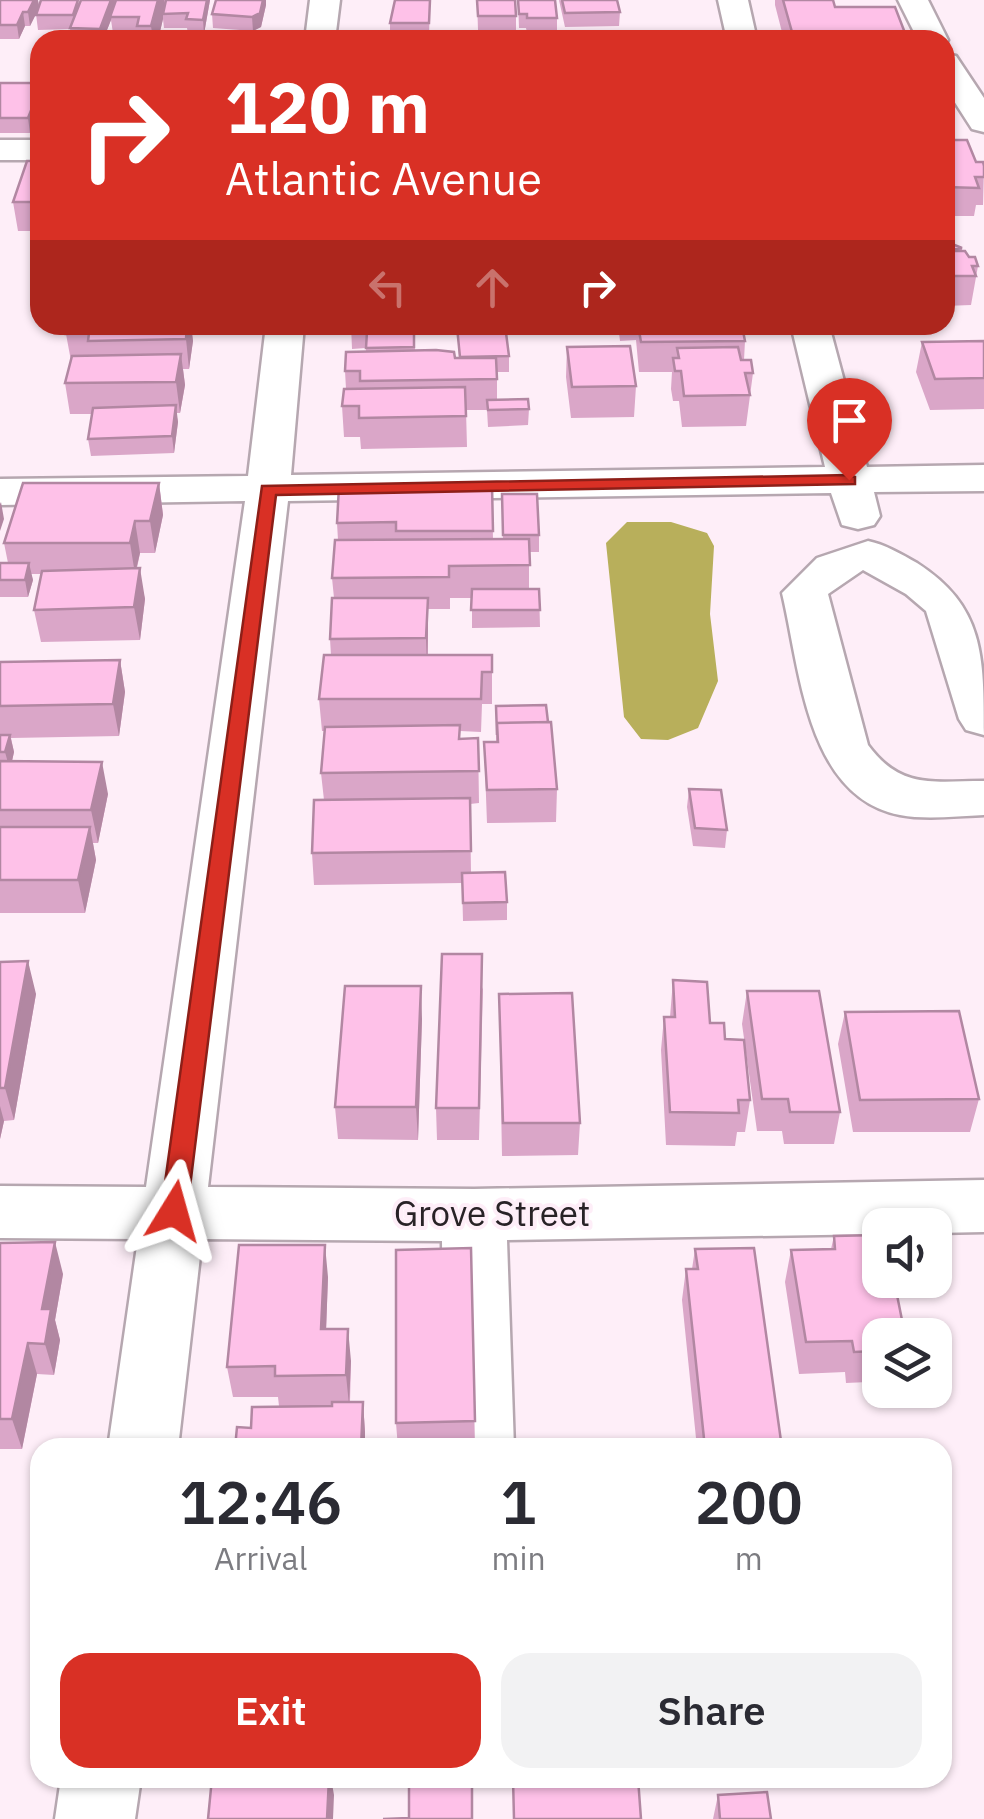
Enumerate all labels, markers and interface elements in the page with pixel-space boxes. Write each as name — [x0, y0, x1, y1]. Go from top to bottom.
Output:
text: 120 m — [225, 61, 430, 152]
icon: right — [60, 70, 190, 200]
text: Atlantic Avenue — [225, 149, 542, 207]
icon: left — [360, 260, 415, 315]
icon: ahead — [465, 260, 520, 315]
icon: right — [570, 260, 625, 315]
pin — [807, 378, 892, 481]
icon: arrive — [822, 393, 877, 448]
position arrow — [122, 1159, 226, 1263]
street label: Grove Street — [394, 1190, 590, 1236]
map controls — [862, 1208, 952, 1408]
button: sound — [862, 1208, 952, 1298]
button: layers — [862, 1318, 952, 1408]
text: 12:46 — [179, 1462, 342, 1541]
text: 1 — [501, 1462, 537, 1541]
text: 200 — [695, 1462, 803, 1541]
text: Arrival — [214, 1537, 307, 1579]
text: min — [491, 1537, 546, 1579]
text: m — [735, 1537, 763, 1579]
button: Exit — [60, 1653, 481, 1768]
button: Share — [501, 1653, 922, 1768]

